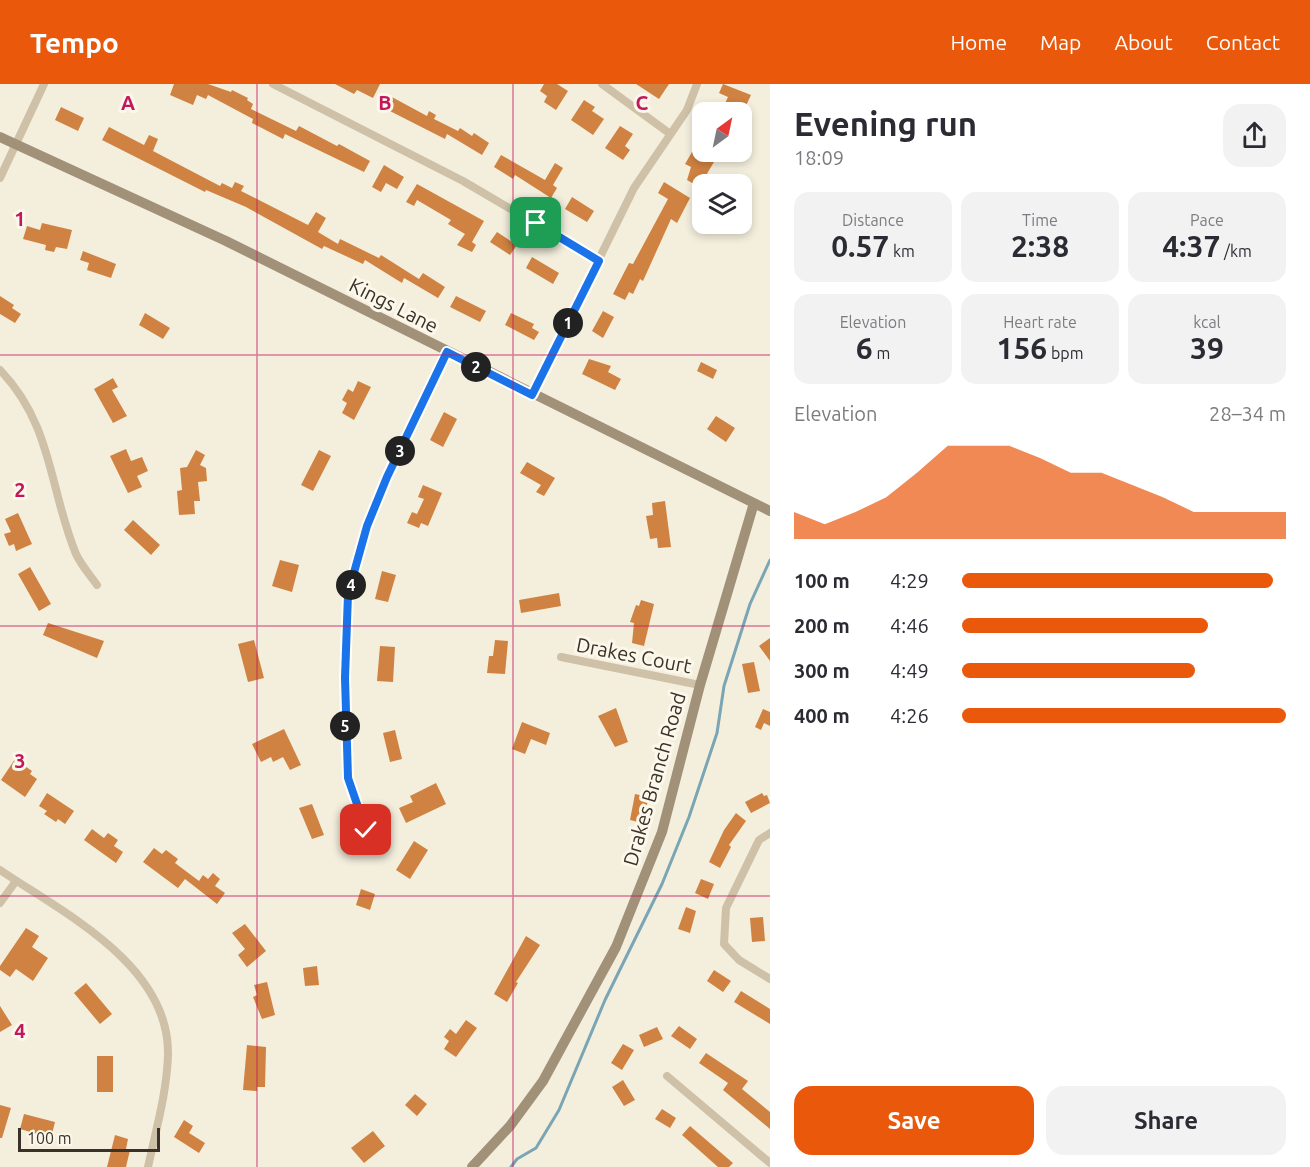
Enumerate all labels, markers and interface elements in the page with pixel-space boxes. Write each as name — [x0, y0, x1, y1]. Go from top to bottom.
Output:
text: Tempo — [30, 27, 119, 58]
text: Home — [950, 30, 1007, 54]
text: Map — [1040, 30, 1081, 54]
text: About — [1114, 30, 1173, 54]
text: Contact — [1206, 30, 1280, 54]
text: A — [121, 91, 135, 114]
text: B — [378, 91, 392, 114]
text: C — [636, 91, 649, 114]
north arrow — [692, 102, 752, 162]
map controls — [692, 102, 752, 234]
button: share — [1223, 104, 1286, 167]
text: Evening run — [794, 105, 977, 142]
text: 18:09 — [794, 146, 844, 169]
button: layers — [692, 174, 752, 234]
pin — [510, 197, 561, 248]
icon: arrive — [519, 206, 552, 239]
text: 1 — [14, 207, 26, 230]
text: Distance — [842, 211, 904, 229]
text: Time — [1022, 211, 1058, 229]
text: Pace — [1190, 211, 1224, 229]
text: 0.57 — [831, 229, 889, 263]
text: 2:38 — [1011, 229, 1069, 263]
text: 4:37 — [1162, 229, 1220, 263]
text: km — [889, 242, 915, 260]
text: /km — [1220, 242, 1252, 260]
street label: Kings Lane — [346, 273, 442, 337]
pin: 1 — [553, 308, 583, 338]
text: Elevation — [840, 313, 906, 331]
text: Heart rate — [1003, 313, 1077, 331]
text: kcal — [1193, 313, 1221, 331]
text: 1 — [563, 314, 573, 332]
text: 6 — [856, 331, 873, 365]
text: 156 — [997, 331, 1047, 365]
text: 39 — [1190, 331, 1224, 365]
text: m — [873, 344, 890, 362]
text: bpm — [1047, 344, 1083, 362]
pin: 2 — [461, 352, 491, 382]
text: 2 — [471, 358, 481, 376]
text: Elevation — [794, 402, 877, 425]
text: 28–34 m — [1209, 402, 1286, 425]
pin: 3 — [385, 436, 415, 466]
text: 3 — [395, 442, 405, 460]
text: 2 — [14, 478, 26, 501]
text: 100 m — [794, 569, 850, 592]
text: 4:29 — [890, 569, 929, 592]
pin: 4 — [336, 570, 366, 600]
text: 4 — [346, 576, 356, 594]
text: 200 m — [794, 614, 850, 637]
text: 4:46 — [890, 614, 929, 637]
street label: Drakes Court — [574, 633, 694, 677]
text: 300 m — [794, 659, 850, 682]
text: 4:49 — [890, 659, 929, 682]
street label: Drakes Branch Road — [618, 690, 690, 868]
text: 400 m — [794, 704, 850, 727]
text: 4:26 — [890, 704, 929, 727]
pin: 5 — [330, 711, 360, 741]
text: 5 — [340, 717, 350, 735]
text: 3 — [14, 749, 26, 772]
pin — [340, 804, 391, 855]
icon: check — [349, 813, 382, 846]
text: 4 — [14, 1019, 26, 1042]
button: Save — [794, 1086, 1034, 1155]
button: Share — [1046, 1086, 1286, 1155]
scale bar — [18, 1125, 160, 1152]
text: 100 m — [27, 1129, 72, 1147]

